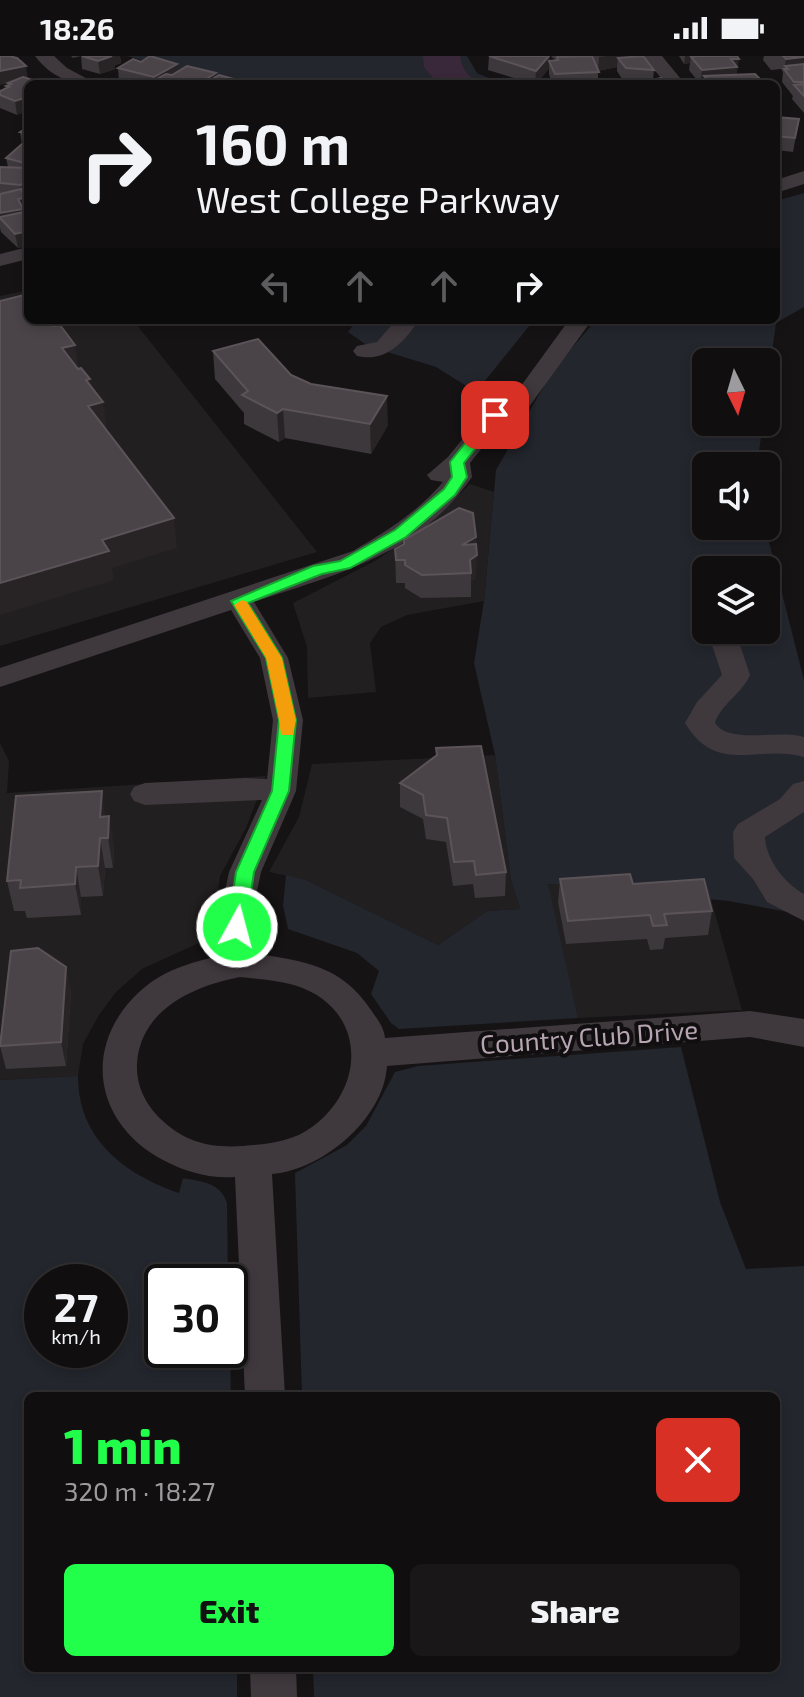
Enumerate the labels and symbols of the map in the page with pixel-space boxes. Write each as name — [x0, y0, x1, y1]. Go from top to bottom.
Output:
north arrow — [692, 348, 780, 436]
pin — [461, 381, 529, 449]
position arrow — [195, 885, 279, 969]
street label: Country Club Drive — [479, 1013, 699, 1059]
speed limit sign: 30 — [144, 1264, 248, 1368]

